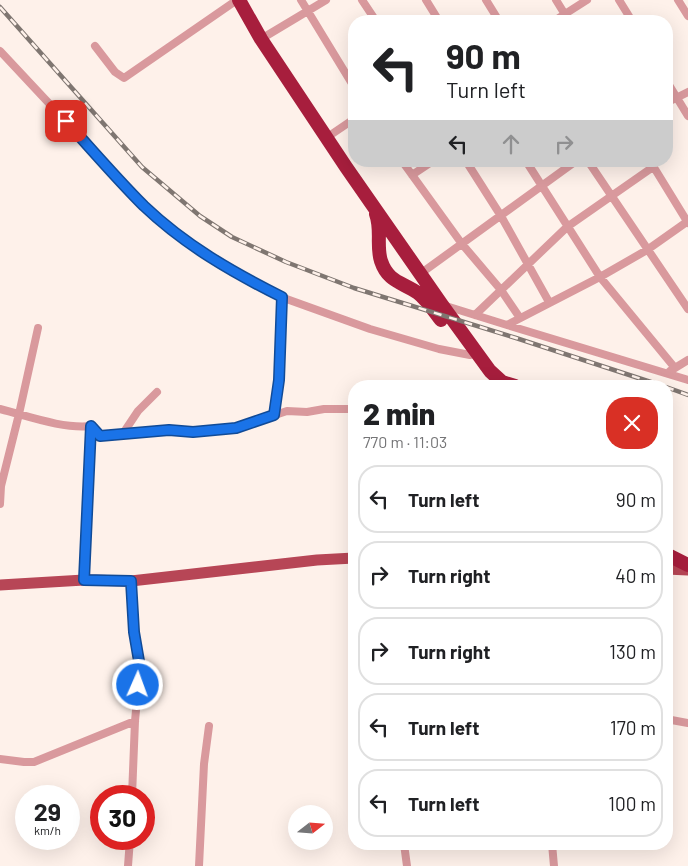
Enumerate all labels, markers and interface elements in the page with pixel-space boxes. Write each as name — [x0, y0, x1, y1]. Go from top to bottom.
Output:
text: 90 m — [446, 34, 521, 76]
icon: left — [363, 35, 428, 100]
text: Turn left — [446, 76, 526, 102]
pin — [45, 100, 87, 142]
icon: arrive — [52, 107, 80, 135]
icon: left — [444, 130, 472, 158]
icon: ahead — [497, 130, 525, 158]
icon: right — [550, 130, 578, 158]
text: 2 min — [363, 395, 435, 431]
button: close — [606, 397, 658, 449]
text: 770 m · 11:03 — [363, 432, 447, 451]
icon: left — [365, 485, 393, 513]
text: Turn left — [408, 488, 479, 511]
text: 90 m — [616, 488, 656, 511]
icon: right — [365, 561, 393, 589]
text: Turn right — [408, 564, 490, 587]
text: 40 m — [615, 564, 656, 587]
icon: right — [365, 637, 393, 665]
text: Turn right — [408, 640, 490, 663]
text: 130 m — [609, 640, 656, 663]
position arrow — [111, 658, 163, 710]
icon: left — [365, 713, 393, 741]
text: Turn left — [408, 716, 479, 739]
text: 170 m — [610, 716, 656, 739]
speed limit sign: 30 — [90, 785, 155, 850]
icon: left — [365, 789, 393, 817]
text: Turn left — [408, 792, 479, 815]
text: 100 m — [608, 792, 656, 815]
text: 29 — [34, 796, 61, 826]
north arrow — [288, 805, 332, 850]
map controls — [288, 805, 333, 850]
text: km/h — [34, 823, 61, 837]

